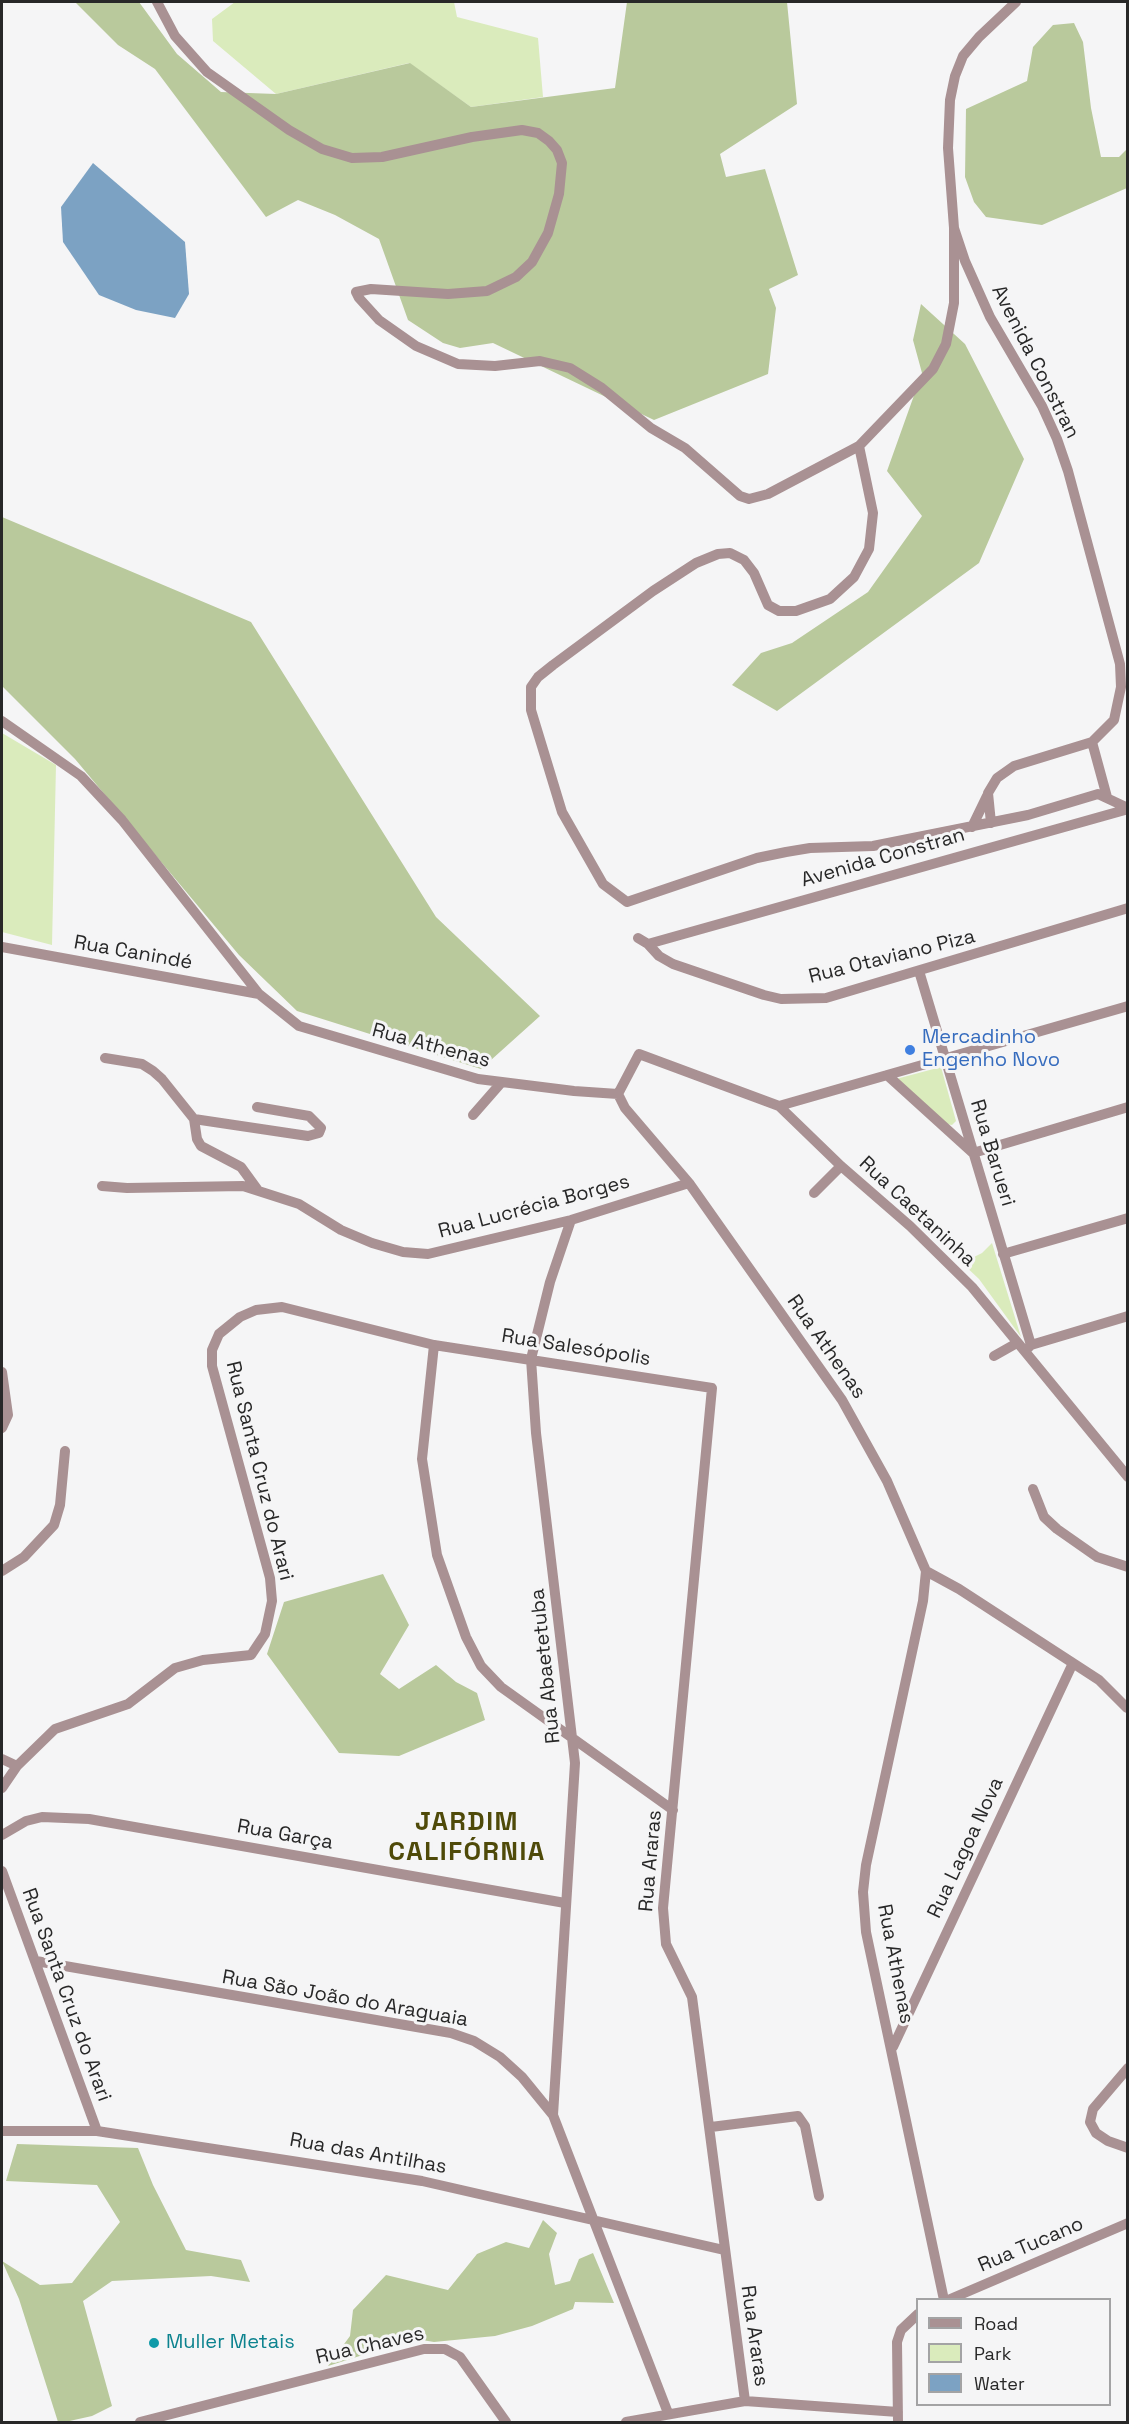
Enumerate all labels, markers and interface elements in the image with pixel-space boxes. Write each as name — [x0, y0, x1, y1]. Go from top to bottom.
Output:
street label: Avenida Constran — [986, 281, 1084, 443]
street label: Avenida Constran — [798, 823, 968, 893]
street label: Rua Otaviano Piza — [806, 925, 978, 989]
street label: Rua Canindé — [72, 931, 194, 975]
street label: Rua Athenas — [369, 1019, 493, 1073]
place label: Mercadinho Engenho Novo — [922, 1026, 1060, 1073]
marker: Mercadinho Engenho Novo — [903, 1043, 917, 1057]
street label: Rua Barueri — [964, 1097, 1020, 1209]
street label: Rua Caetaninha — [854, 1152, 980, 1272]
street label: Rua Lucrécia Borges — [436, 1170, 632, 1244]
street label: Rua Athenas — [781, 1290, 871, 1404]
street label: Rua Salesópolis — [500, 1324, 652, 1372]
street label: Rua Santa Cruz do Arari — [220, 1359, 298, 1583]
street label: Rua Abaetetuba — [526, 1587, 566, 1745]
street label: Rua Lagoa Nova — [923, 1774, 1009, 1922]
district label: JARDIM CALIFÓRNIA — [388, 1807, 546, 1868]
street label: Rua Araras — [635, 1809, 667, 1913]
street label: Rua Garça — [235, 1815, 335, 1855]
street label: Rua Santa Cruz do Arari — [16, 1885, 116, 2105]
street label: Rua Athenas — [872, 1902, 918, 2026]
street label: Rua São João do Araguaia — [220, 1966, 470, 2032]
street label: Rua das Antilhas — [287, 2128, 449, 2180]
street label: Rua Tucano — [975, 2212, 1087, 2278]
street label: Rua Araras — [735, 2284, 773, 2388]
legend — [916, 2298, 1111, 2406]
text: Road — [974, 2312, 1018, 2335]
street label: Rua Chaves — [314, 2322, 426, 2370]
place label: Muller Metais — [166, 2331, 295, 2355]
marker: Muller Metais — [147, 2336, 161, 2350]
text: Park — [974, 2342, 1011, 2365]
text: Water — [974, 2372, 1025, 2395]

